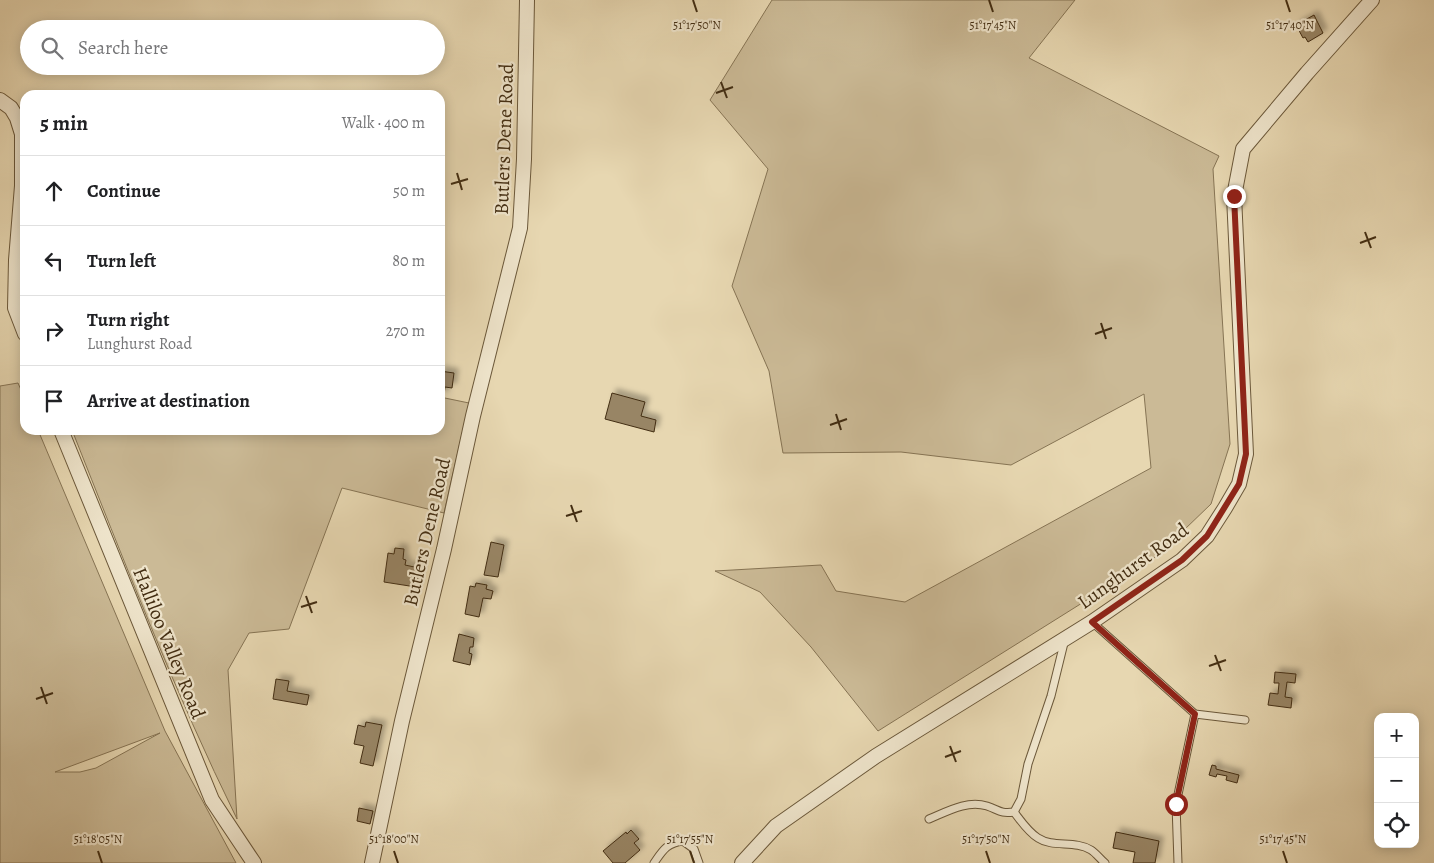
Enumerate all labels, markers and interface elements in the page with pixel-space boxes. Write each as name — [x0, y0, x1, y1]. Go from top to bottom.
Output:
text: 51°17'50"N — [673, 17, 721, 33]
text: 51°17'45"N — [970, 17, 1017, 33]
text: 51°17'40"N — [1266, 17, 1314, 33]
search box — [20, 20, 445, 75]
icon: search — [38, 34, 66, 62]
text: Search here — [78, 35, 168, 61]
street label: Butlers Dene Road — [488, 63, 520, 215]
text: 5 min — [40, 109, 88, 137]
text: Walk · 400 m — [342, 112, 425, 134]
icon: ahead — [40, 177, 68, 205]
text: Continue — [87, 178, 161, 204]
text: 50 m — [393, 180, 425, 202]
route end — [1223, 185, 1246, 208]
icon: left — [40, 247, 68, 275]
text: Turn left — [87, 248, 156, 274]
text: 80 m — [392, 250, 425, 272]
text: Turn right — [87, 307, 169, 333]
icon: right — [40, 317, 68, 345]
text: 270 m — [386, 320, 425, 342]
text: Lunghurst Road — [87, 333, 192, 355]
icon: arrive — [40, 387, 68, 415]
text: Arrive at destination — [87, 388, 250, 414]
street label: Butlers Dene Road — [397, 455, 457, 609]
street label: Lunghurst Road — [1072, 516, 1194, 616]
street label: Halliloo Valley Road — [126, 563, 212, 723]
map controls — [1374, 713, 1419, 848]
button: + — [1374, 713, 1419, 758]
button: − — [1374, 758, 1419, 803]
route start — [1165, 793, 1188, 816]
button: locate — [1374, 803, 1419, 848]
text: 51°18'05"N — [74, 831, 123, 847]
text: 51°18'00"N — [369, 831, 419, 847]
text: 51°17'55"N — [667, 831, 714, 847]
text: 51°17'50"N — [962, 831, 1010, 847]
text: 51°17'45"N — [1260, 831, 1307, 847]

